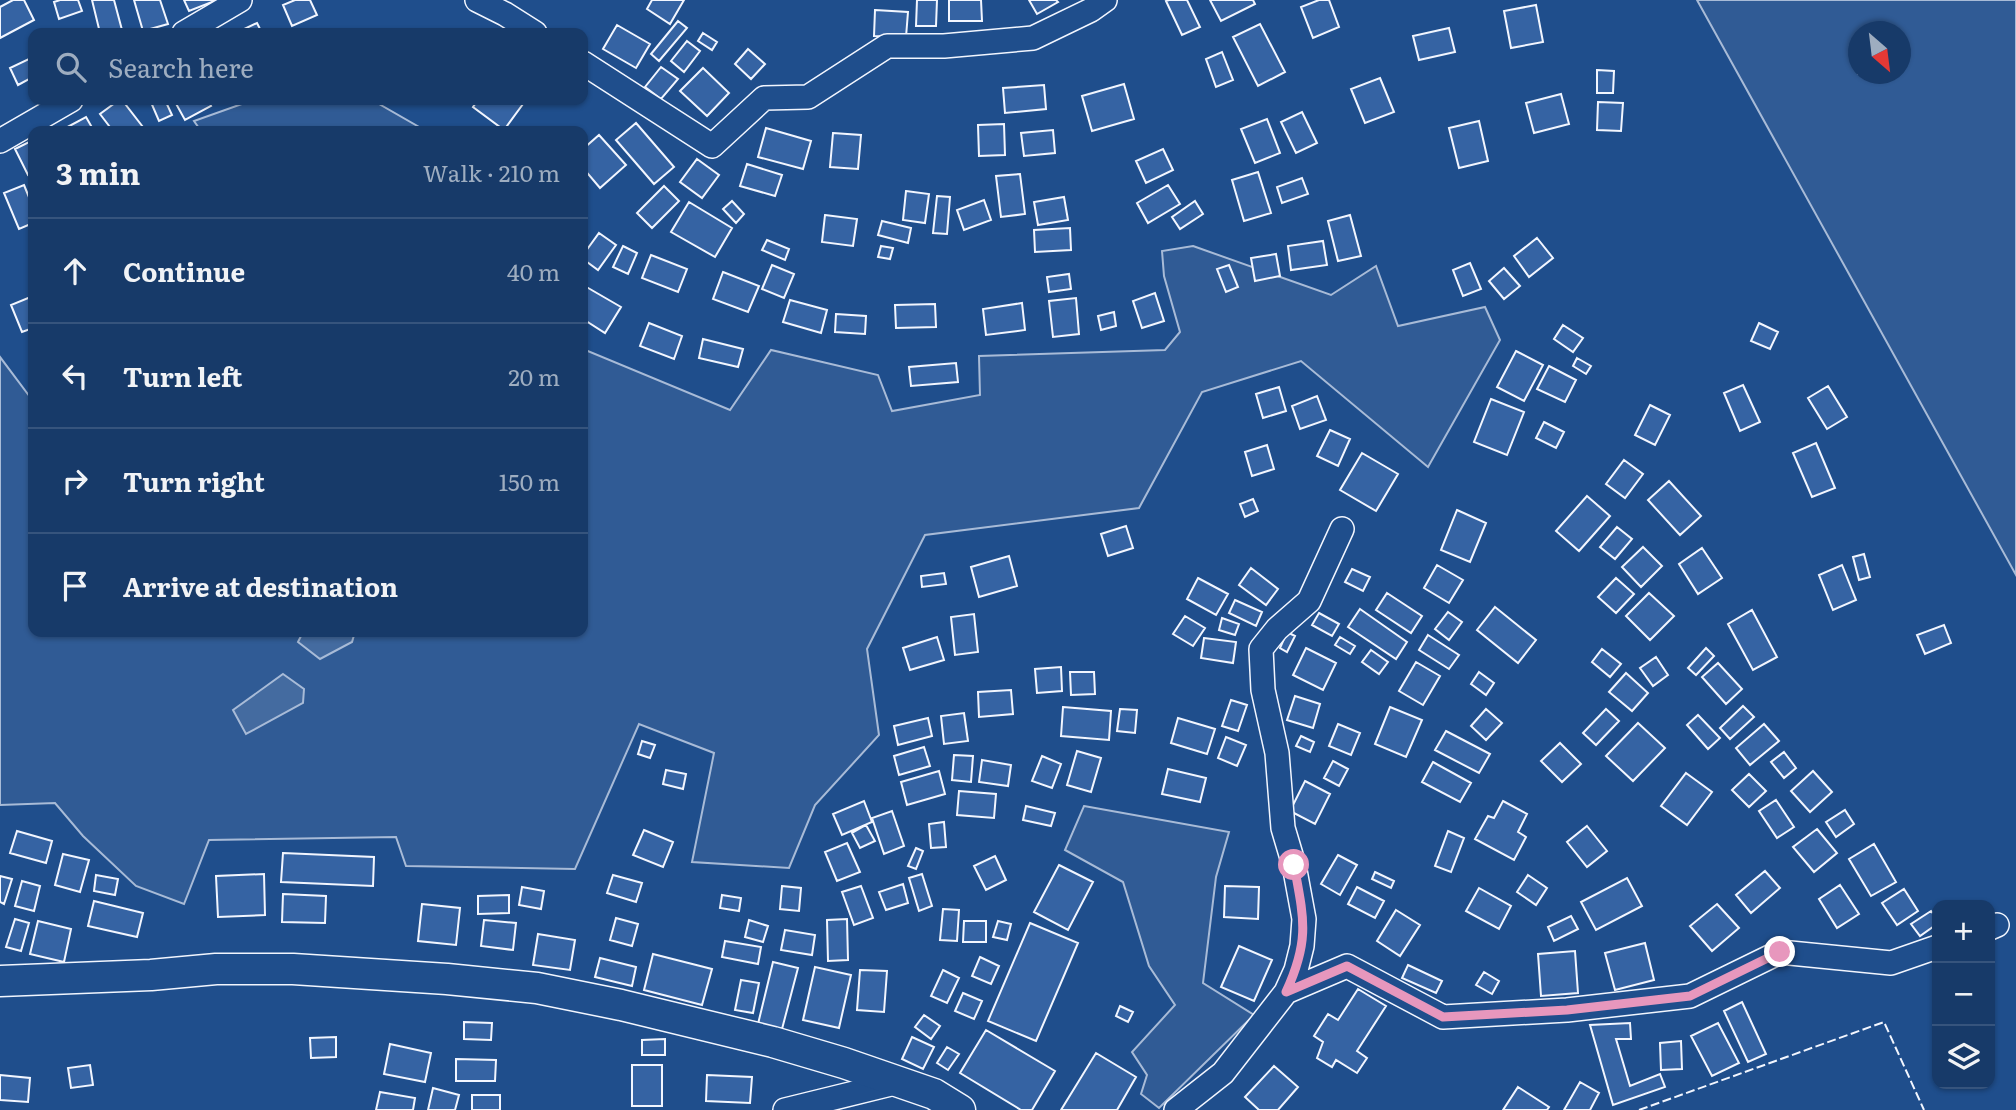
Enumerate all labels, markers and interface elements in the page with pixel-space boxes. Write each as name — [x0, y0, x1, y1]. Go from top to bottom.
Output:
north arrow — [1848, 21, 1911, 84]
search box — [28, 28, 588, 105]
text: Search here — [108, 47, 254, 86]
icon: search — [52, 48, 90, 86]
text: 3 min — [56, 150, 140, 194]
text: Walk · 210 m — [423, 155, 560, 189]
text: Continue — [123, 251, 245, 290]
icon: ahead — [56, 252, 94, 290]
text: 40 m — [507, 254, 560, 288]
text: Turn left — [123, 356, 242, 395]
icon: left — [56, 357, 94, 395]
text: 20 m — [508, 359, 560, 393]
text: Turn right — [123, 461, 265, 500]
icon: right — [56, 462, 94, 500]
text: 150 m — [499, 464, 560, 498]
text: Arrive at destination — [123, 566, 398, 605]
icon: arrive — [56, 567, 94, 605]
route start — [1278, 849, 1309, 880]
map controls — [1932, 900, 1995, 1089]
button: + — [1932, 900, 1995, 963]
route end — [1764, 936, 1795, 967]
button: − — [1932, 963, 1995, 1026]
button: layers — [1932, 1026, 1995, 1089]

